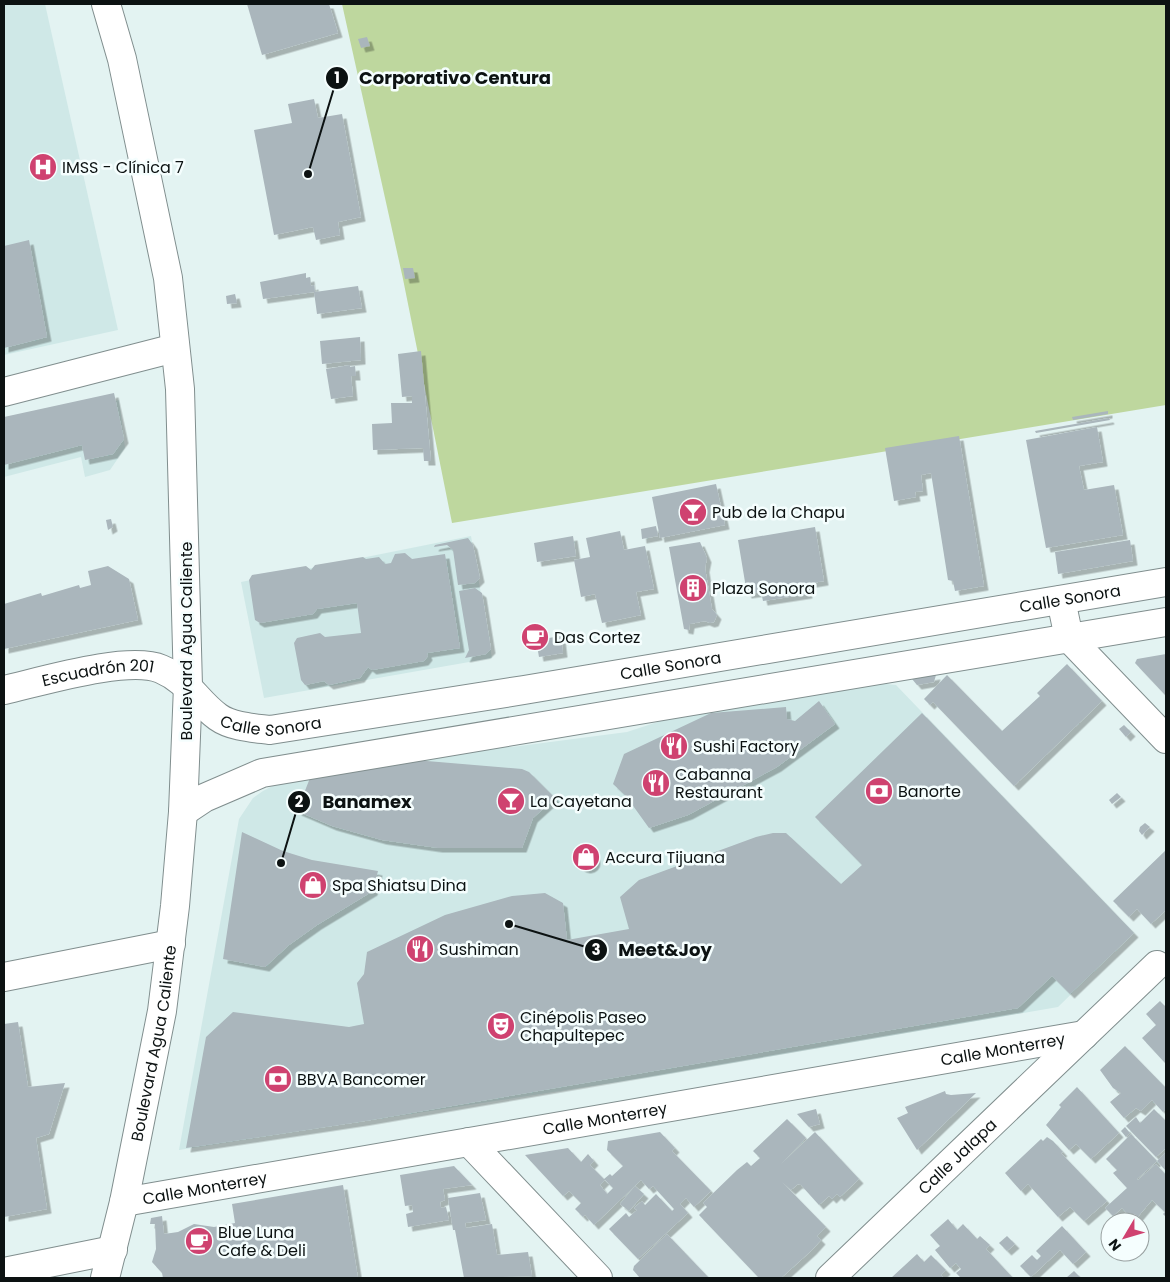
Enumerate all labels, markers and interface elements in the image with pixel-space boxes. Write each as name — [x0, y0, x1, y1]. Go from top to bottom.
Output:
callout: Corporativo Centura — [324, 61, 561, 94]
text: Corporativo Centura — [359, 65, 551, 90]
text: 1 — [334, 67, 340, 88]
hospital icon: IMSS - Clínica 7 — [28, 152, 58, 182]
place label: IMSS - Clínica 7 — [62, 156, 184, 179]
bar icon: Pub de la Chapu — [678, 497, 708, 527]
place label: Pub de la Chapu — [712, 501, 845, 524]
street label: Boulevard Agua Caliente — [175, 541, 198, 740]
building icon: Plaza Sonora — [678, 573, 708, 603]
place label: Plaza Sonora — [712, 577, 815, 600]
street label: Calle Sonora — [1018, 578, 1122, 618]
cafe icon: Das Cortez — [520, 622, 550, 652]
place label: Das Cortez — [554, 626, 640, 649]
street label: Calle Sonora — [618, 646, 723, 685]
street label: Escuadrón 201 — [39, 653, 156, 692]
street label: Calle Sonora — [217, 709, 323, 742]
restaurant icon: Sushi Factory — [659, 731, 689, 761]
place label: Sushi Factory — [693, 735, 799, 758]
place label: Cabanna Restaurant — [675, 763, 763, 804]
restaurant icon: Cabanna Restaurant — [641, 768, 671, 798]
bank icon: Banorte — [864, 776, 894, 806]
place label: Banorte — [898, 780, 961, 803]
callout: Banamex — [287, 785, 421, 818]
bar icon: La Cayetana — [496, 786, 526, 816]
text: Banamex — [322, 789, 412, 814]
place label: La Cayetana — [530, 790, 632, 813]
text: 2 — [295, 791, 304, 812]
shop icon: Accura Tijuana — [571, 842, 601, 872]
place label: Accura Tijuana — [605, 846, 725, 869]
shop icon: Spa Shiatsu Dina — [298, 870, 328, 900]
place label: Spa Shiatsu Dina — [332, 874, 467, 897]
callout: Meet&Joy — [583, 933, 722, 966]
restaurant icon: Sushiman — [405, 934, 435, 964]
text: Meet&Joy — [618, 937, 712, 962]
place label: Sushiman — [439, 938, 519, 961]
text: 3 — [591, 939, 601, 960]
street label: Boulevard Agua Caliente — [125, 944, 182, 1143]
place label: Cinépolis Paseo Chapultepec — [520, 1006, 647, 1047]
theatre icon: Cinépolis Paseo Chapultepec — [486, 1011, 516, 1041]
street label: Calle Monterrey — [939, 1027, 1067, 1071]
bank icon: BBVA Bancomer — [263, 1064, 293, 1094]
place label: BBVA Bancomer — [297, 1068, 426, 1091]
street label: Calle Monterrey — [541, 1096, 669, 1141]
street label: Calle Jalapa — [913, 1113, 1002, 1200]
street label: Calle Monterrey — [141, 1166, 269, 1210]
north arrow — [1100, 1212, 1150, 1262]
place label: Blue Luna Cafe & Deli — [218, 1221, 306, 1262]
cafe icon: Blue Luna Cafe & Deli — [184, 1226, 214, 1256]
text: N — [1104, 1235, 1126, 1255]

